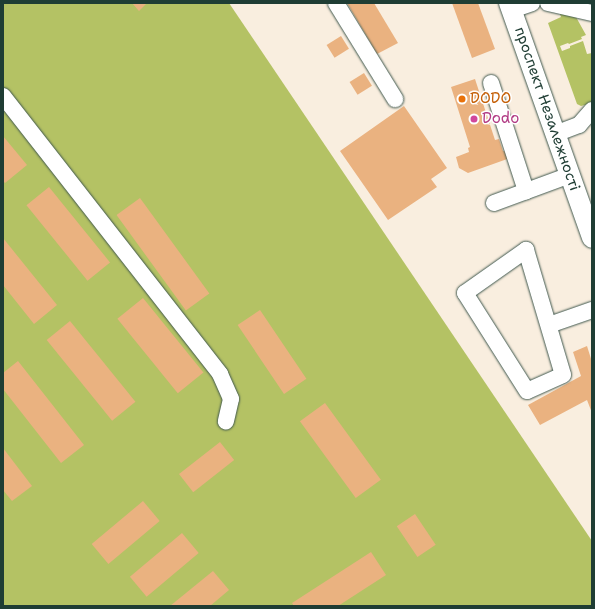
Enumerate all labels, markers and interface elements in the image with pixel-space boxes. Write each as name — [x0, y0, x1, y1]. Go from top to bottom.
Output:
street label: проспект Незалежності — [510, 25, 584, 193]
place label: DODO — [470, 90, 511, 108]
marker: DODO — [457, 94, 467, 104]
place label: Dodo — [482, 110, 519, 128]
marker: Dodo — [469, 114, 479, 124]

